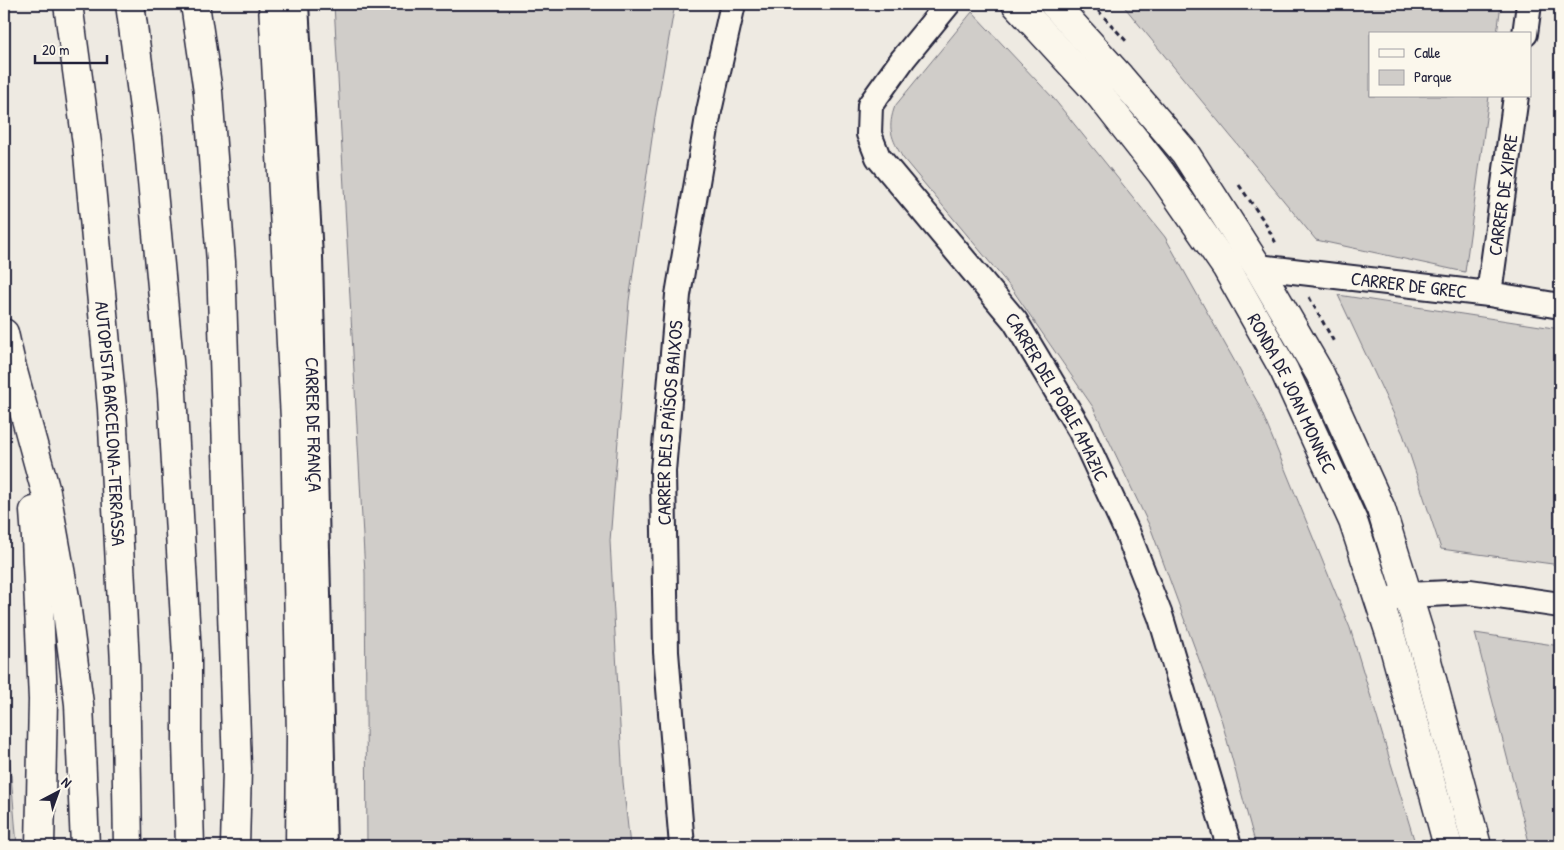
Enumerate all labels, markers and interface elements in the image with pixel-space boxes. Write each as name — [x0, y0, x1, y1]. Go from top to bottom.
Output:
scale bar — [35, 32, 108, 64]
legend — [1369, 32, 1532, 98]
text: 20 m — [42, 39, 69, 60]
text: Calle — [1414, 42, 1441, 63]
text: Parque — [1414, 66, 1452, 87]
street label: CARRER DE XIPRE — [1481, 132, 1524, 257]
street label: CARRER DE GREC — [1349, 265, 1468, 304]
street label: AUTOPISTA BARCELONA-TERRASSA — [89, 300, 132, 547]
street label: CARRER DEL POBLE AMAZIC — [1000, 306, 1115, 486]
street label: RONDA DE JOAN MONNEC — [1242, 308, 1343, 478]
street label: CARRER DELS PAÏSOS BAIXOS — [650, 319, 689, 526]
street label: CARRER DE FRANÇA — [299, 357, 329, 492]
north arrow — [32, 768, 82, 818]
text: N — [58, 772, 76, 792]

